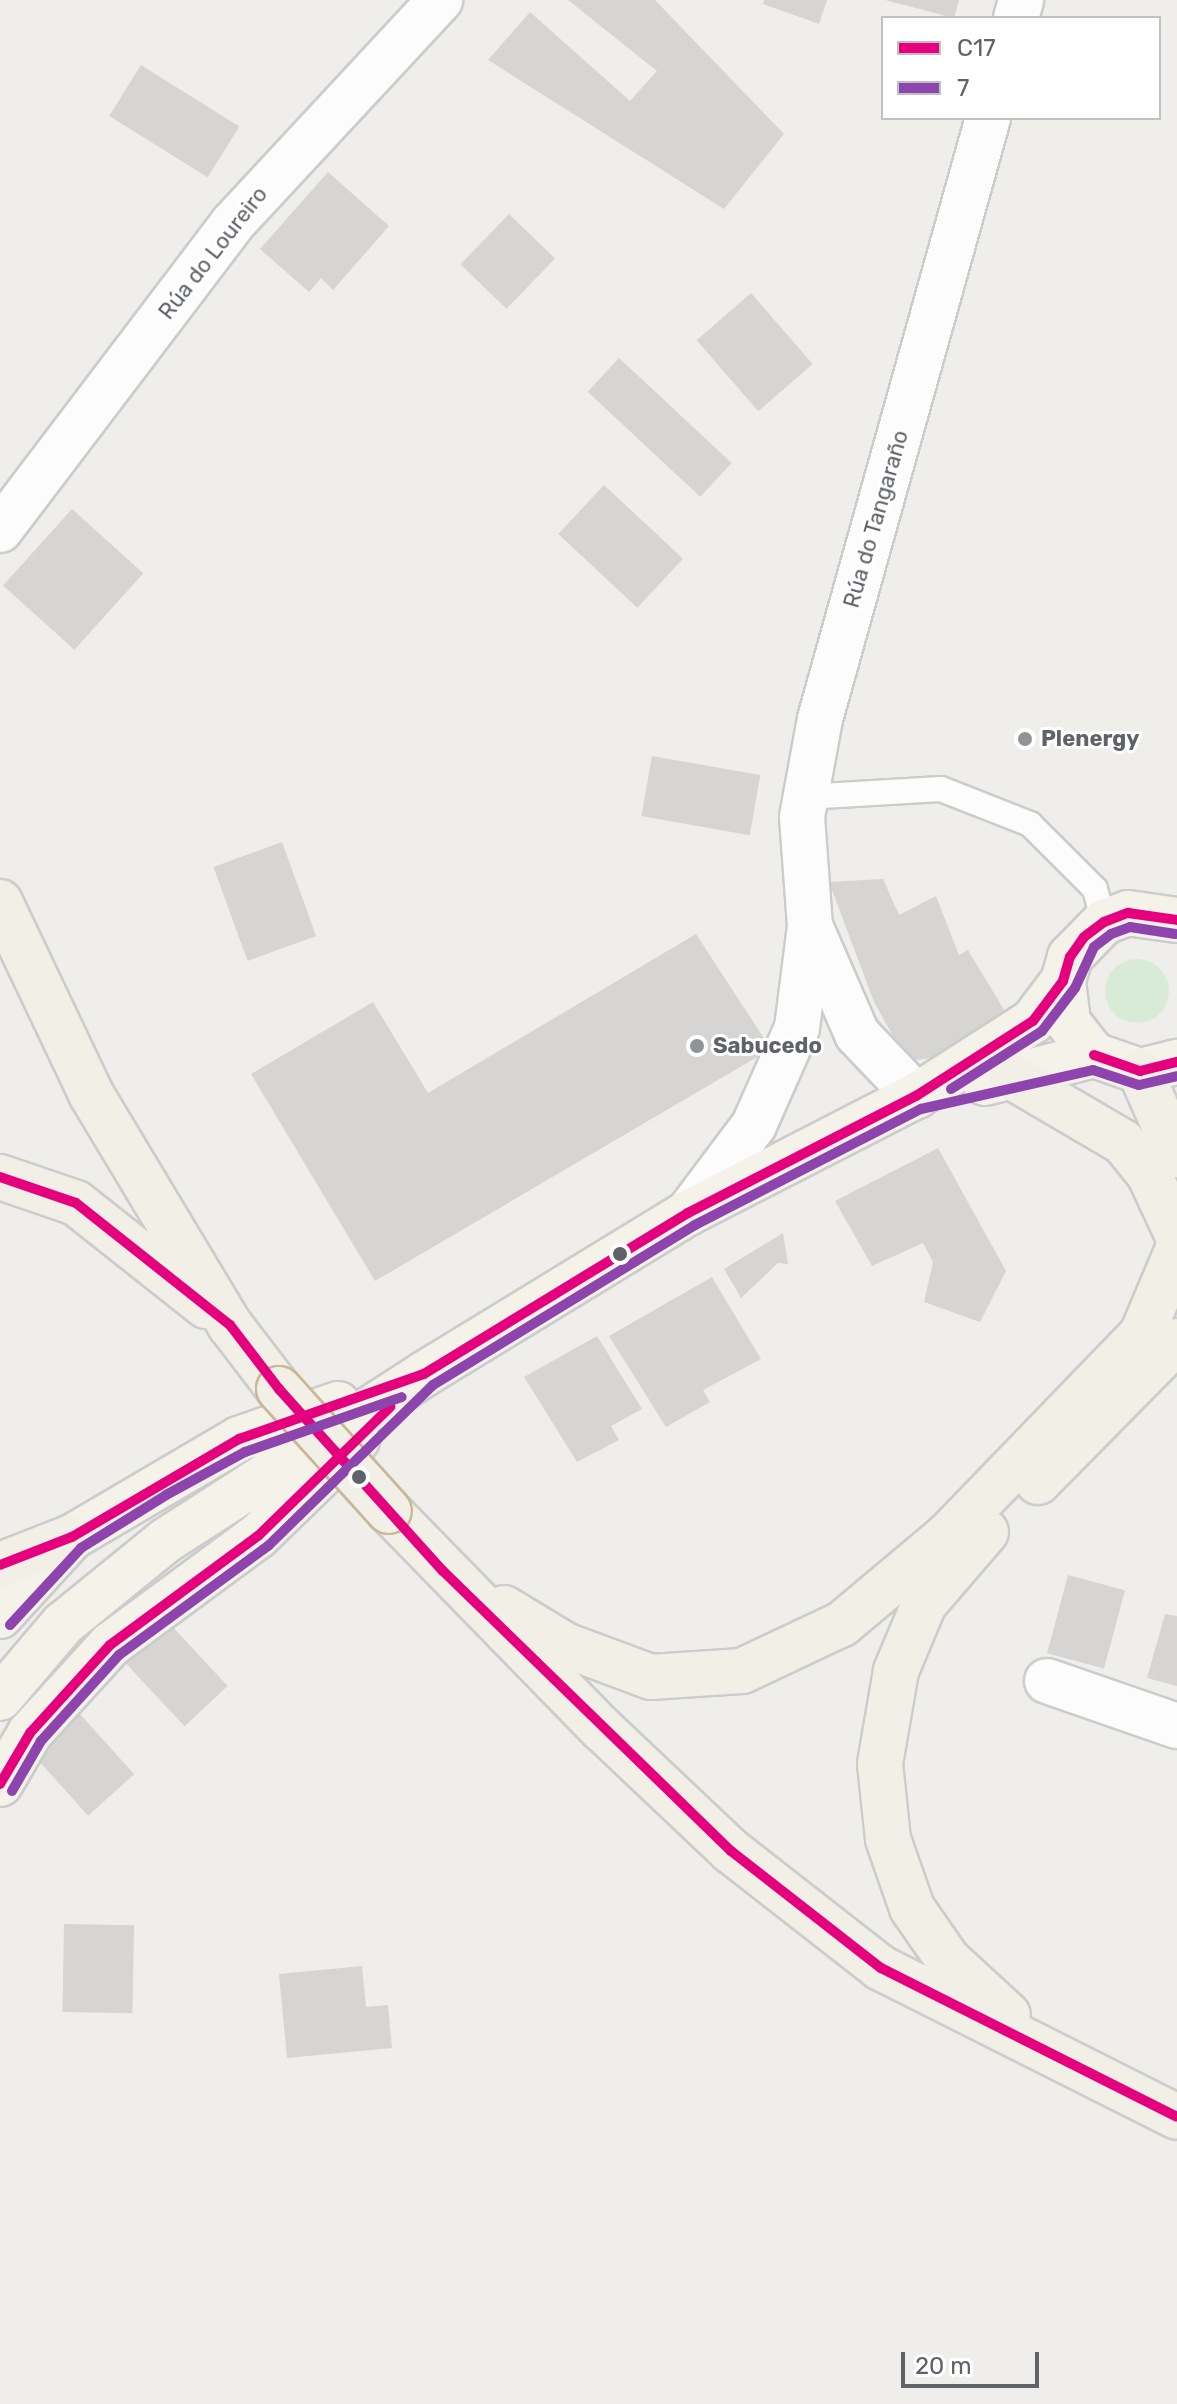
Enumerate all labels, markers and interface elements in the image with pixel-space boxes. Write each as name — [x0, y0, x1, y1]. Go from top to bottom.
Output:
legend — [881, 16, 1161, 120]
text: C17 — [957, 34, 996, 62]
text: 7 — [957, 74, 969, 102]
street label: Rúa do Loureiro — [153, 181, 273, 325]
street label: Rúa do Tangaraño — [838, 427, 914, 611]
place label: Plenergy — [1041, 726, 1139, 752]
marker: Plenergy — [1016, 730, 1034, 748]
place label: Sabucedo — [713, 1033, 822, 1059]
marker: Sabucedo — [688, 1037, 706, 1055]
unlabelled marker — [612, 1246, 628, 1262]
unlabelled marker — [351, 1469, 367, 1485]
scale bar — [905, 2336, 1043, 2386]
text: 20 m — [915, 2352, 972, 2380]

